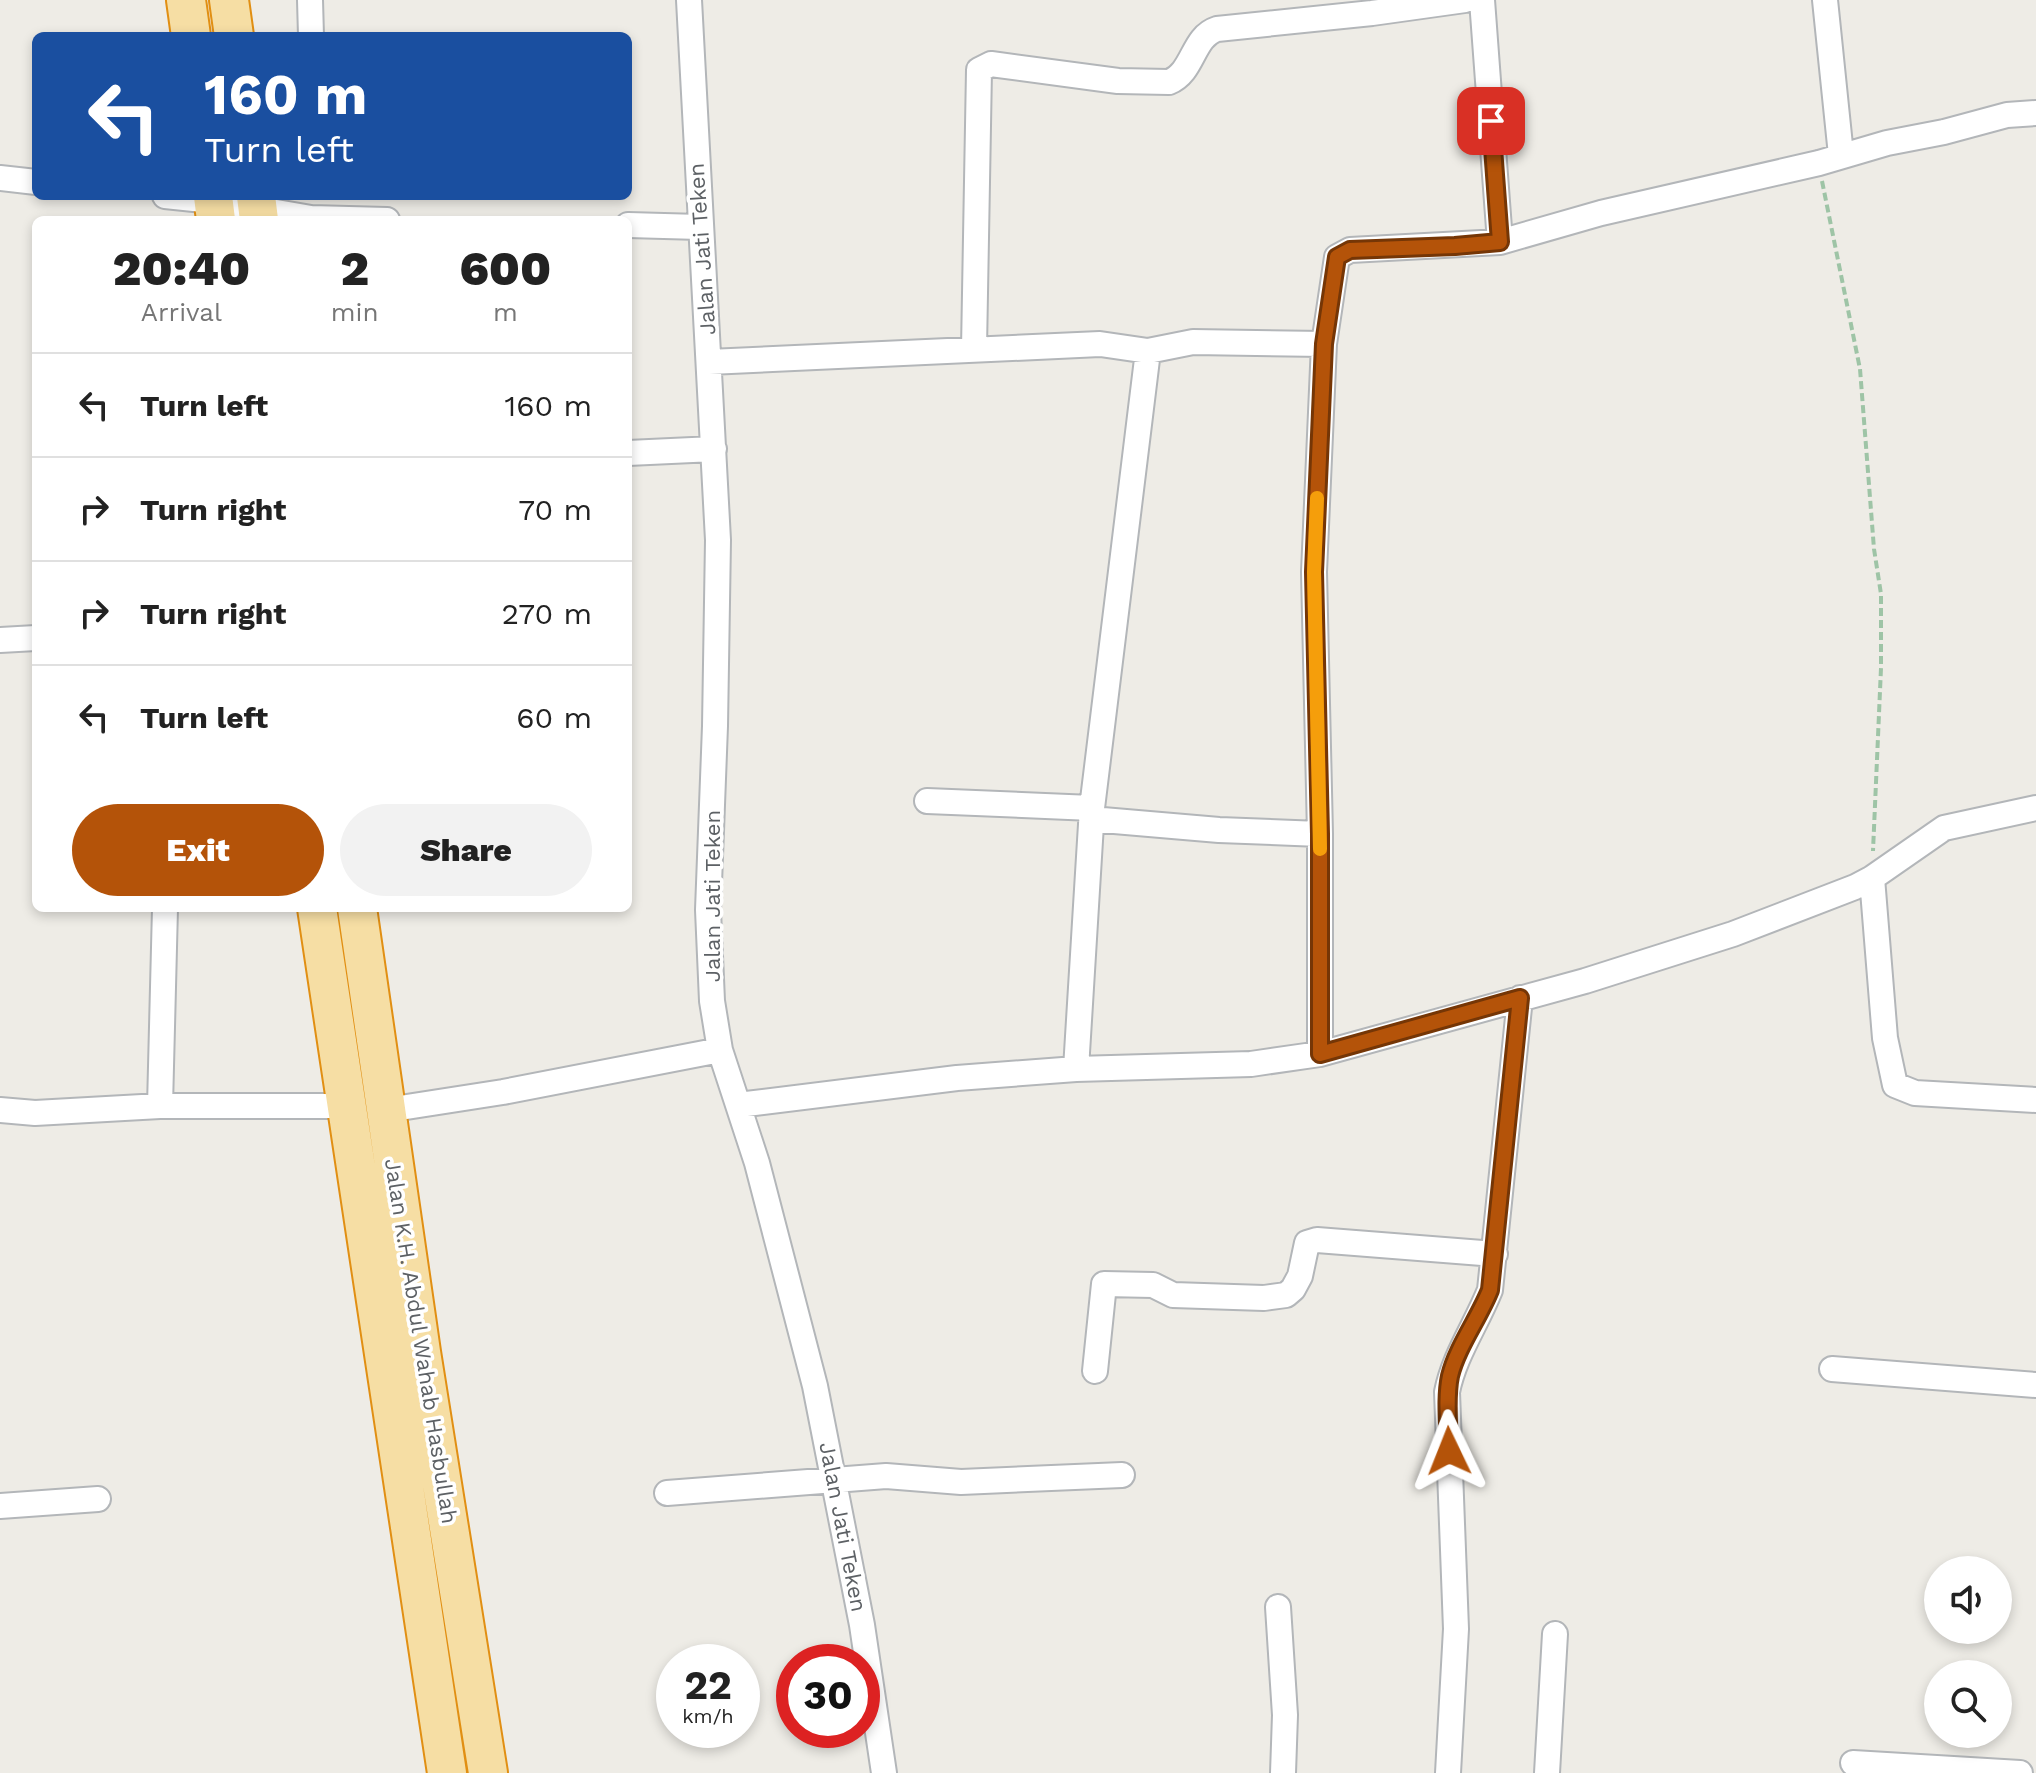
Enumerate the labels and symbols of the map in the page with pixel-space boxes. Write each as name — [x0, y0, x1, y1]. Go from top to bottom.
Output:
pin — [1457, 87, 1525, 155]
street label: Jalan Jati Teken — [684, 162, 720, 336]
street label: Jalan Jati Teken — [700, 810, 725, 982]
street label: Jalan K.H. Abdul Wahab Hasbullah — [380, 1157, 462, 1525]
position arrow — [1407, 1409, 1491, 1493]
street label: Jalan Jati Teken — [814, 1440, 872, 1614]
speed limit sign: 30 — [776, 1644, 880, 1748]

